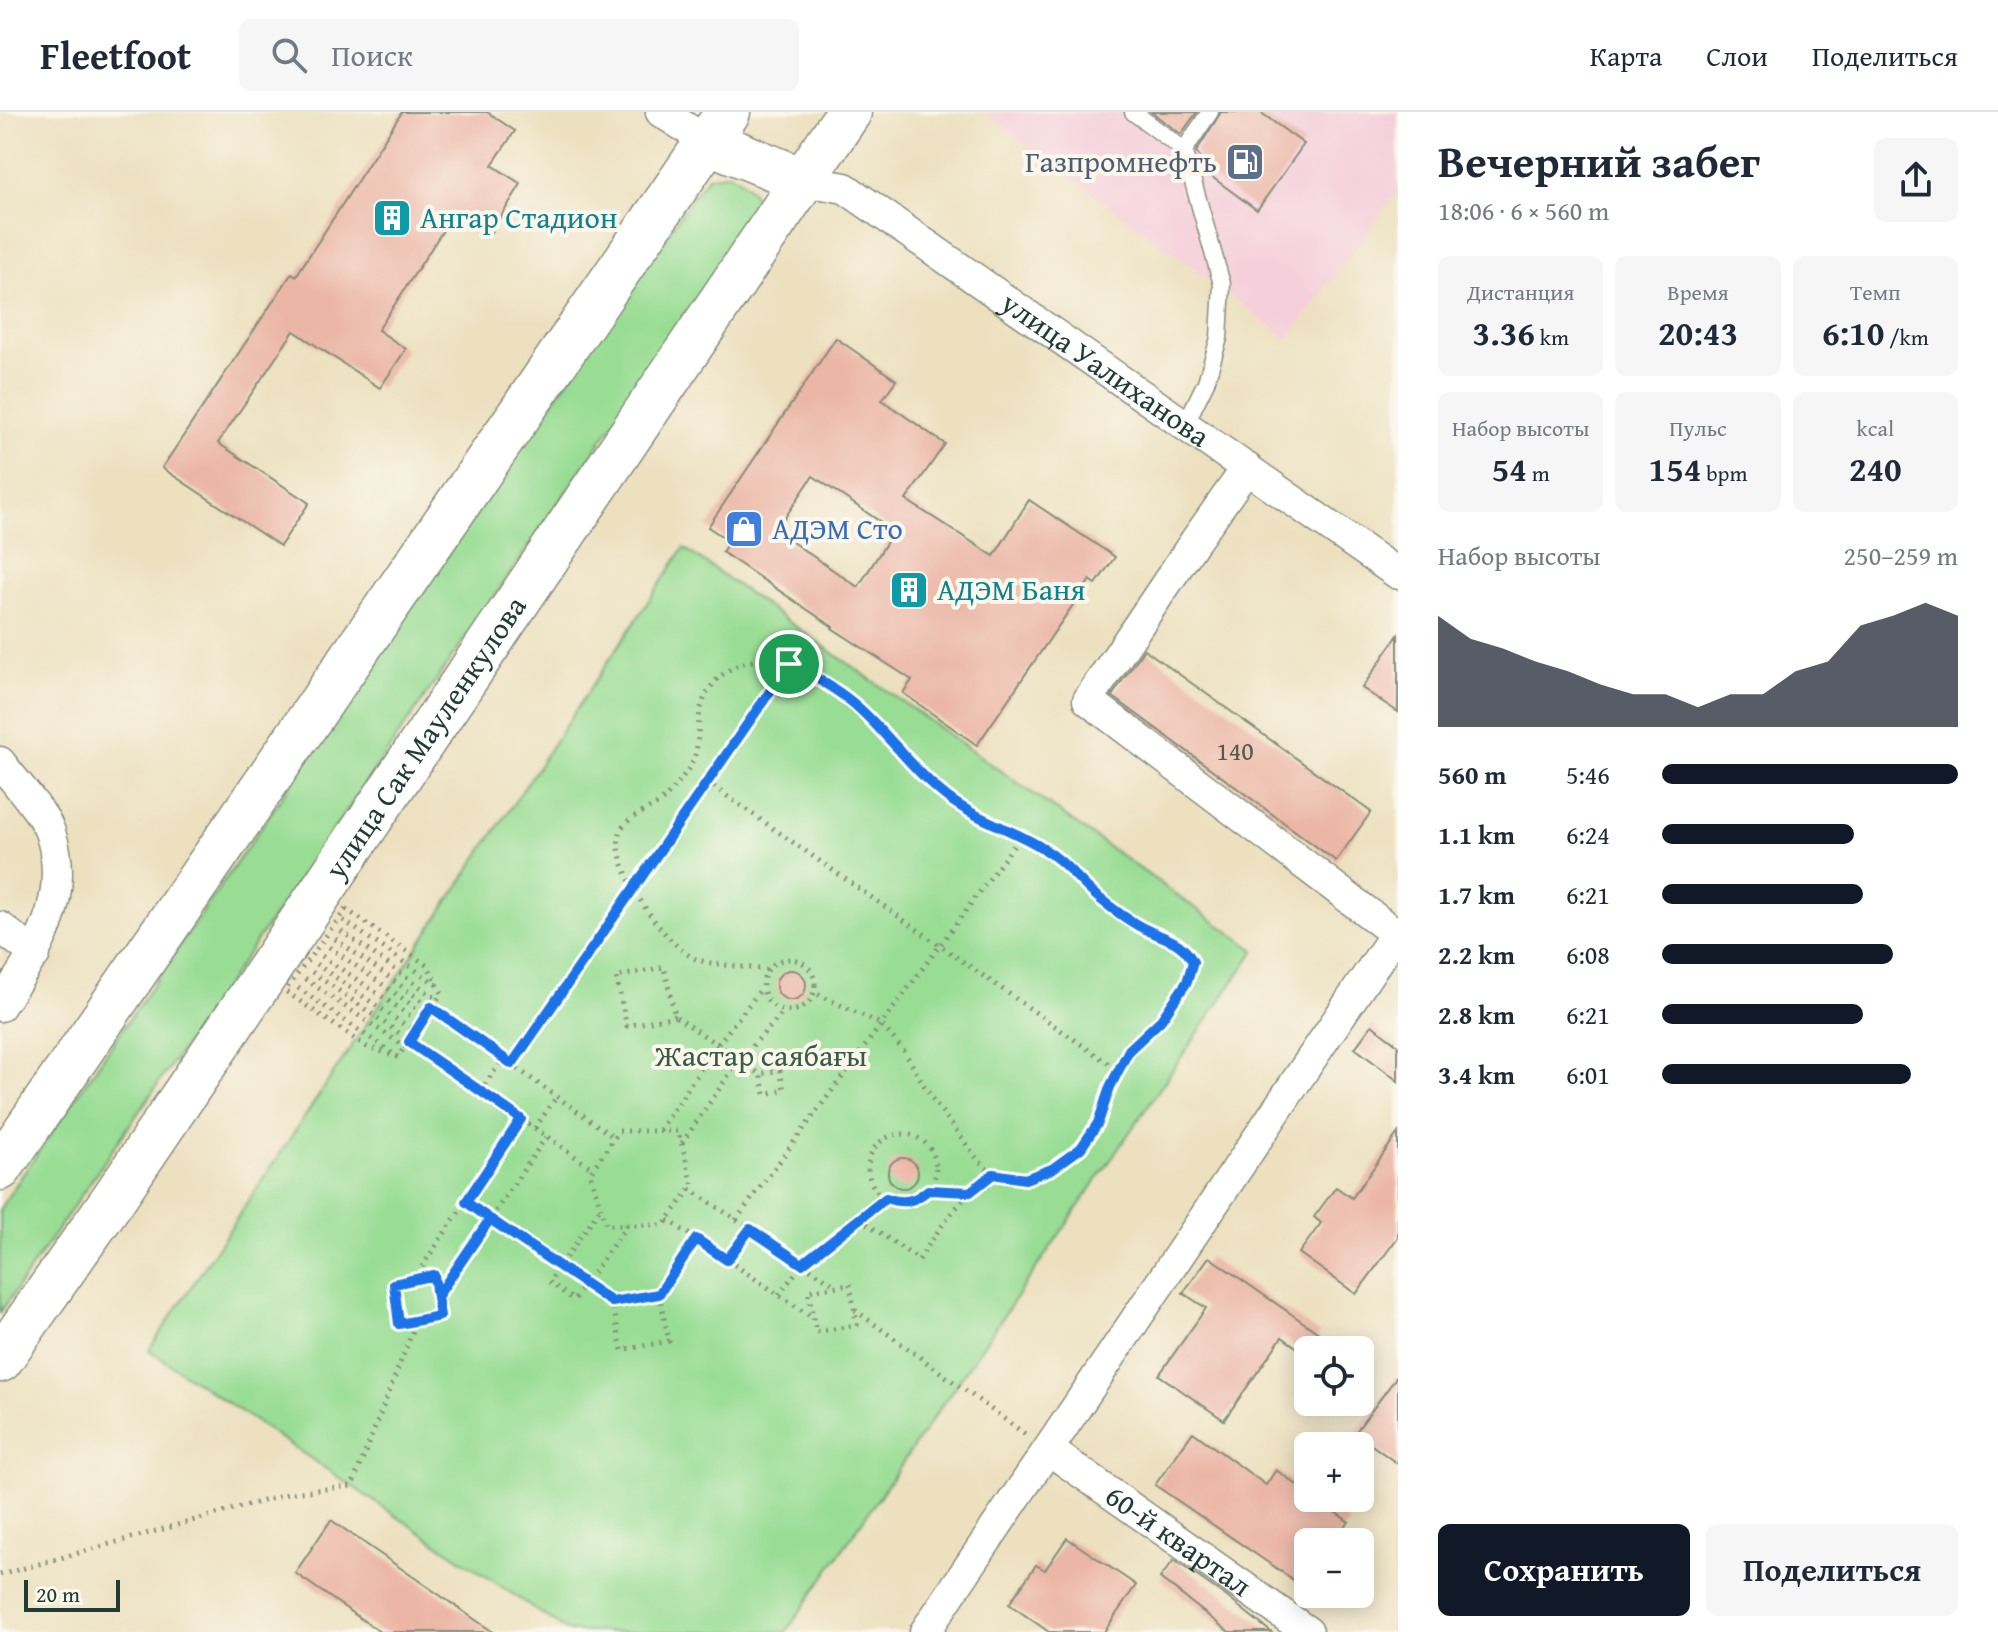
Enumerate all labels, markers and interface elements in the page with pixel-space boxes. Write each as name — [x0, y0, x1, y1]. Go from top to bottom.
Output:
search box — [239, 19, 799, 91]
text: Fleetfoot — [40, 27, 191, 83]
icon: search — [267, 33, 311, 77]
text: Поиск — [331, 33, 413, 77]
text: Карта — [1590, 35, 1662, 76]
text: Слои — [1706, 35, 1768, 76]
text: Поделиться — [1812, 35, 1958, 76]
text: Вечерний забег — [1438, 129, 1760, 193]
button: share — [1874, 138, 1958, 222]
place label: Газпромнефть — [1025, 139, 1217, 183]
fuel station icon: Газпромнефть — [1224, 141, 1266, 183]
text: 18:06 · 6 × 560 m — [1438, 191, 1609, 230]
place label: Ангар Стадион — [420, 195, 617, 239]
building icon: Ангар Стадион — [371, 197, 413, 239]
text: Дистанция — [1467, 276, 1574, 308]
text: Время — [1667, 276, 1729, 308]
text: Темп — [1850, 276, 1901, 308]
street label: улица Уалиханова — [992, 280, 1220, 458]
text: 3.36 — [1472, 308, 1535, 357]
text: 20:43 — [1658, 308, 1738, 357]
text: 6:10 — [1822, 308, 1884, 357]
text: km — [1535, 321, 1569, 353]
text: /km — [1884, 321, 1929, 353]
text: Набор высоты — [1452, 412, 1589, 444]
text: Пульс — [1669, 412, 1727, 444]
text: kcal — [1857, 412, 1894, 444]
text: 54 — [1492, 444, 1527, 493]
text: 154 — [1649, 444, 1701, 493]
text: 240 — [1849, 444, 1902, 493]
text: m — [1527, 457, 1550, 489]
text: bpm — [1701, 457, 1747, 489]
place label: АДЭМ Сто — [772, 506, 903, 550]
shop icon: АДЭМ Сто — [723, 508, 765, 550]
text: Набор высоты — [1438, 536, 1600, 575]
text: 250–259 m — [1844, 536, 1958, 575]
place label: АДЭМ Баня — [937, 567, 1086, 611]
building icon: АДЭМ Баня — [888, 569, 930, 611]
street label: улица Сак Мауленкулова — [313, 586, 537, 888]
pin — [755, 630, 823, 698]
icon: arrive — [767, 642, 811, 686]
house number: 140 — [1216, 731, 1254, 770]
text: 560 m — [1438, 755, 1506, 794]
text: 5:46 — [1566, 755, 1610, 794]
text: 1.1 km — [1438, 815, 1515, 854]
text: 6:24 — [1566, 815, 1610, 854]
text: 1.7 km — [1438, 875, 1515, 914]
text: 6:21 — [1566, 875, 1610, 914]
text: 2.2 km — [1438, 935, 1515, 974]
text: 6:08 — [1566, 935, 1610, 974]
text: 2.8 km — [1438, 995, 1515, 1034]
text: 6:21 — [1566, 995, 1610, 1034]
park label: Жастар саябағы — [654, 1033, 867, 1077]
text: 3.4 km — [1438, 1055, 1515, 1094]
text: 6:01 — [1566, 1055, 1610, 1094]
map controls — [1294, 1336, 1374, 1608]
button: locate — [1294, 1336, 1374, 1416]
button: + — [1294, 1432, 1374, 1512]
street label: 60-й квартал — [1097, 1473, 1261, 1607]
button: Сохранить — [1438, 1524, 1690, 1616]
button: Поделиться — [1706, 1524, 1958, 1616]
button: − — [1294, 1528, 1374, 1608]
scale bar — [24, 1576, 120, 1612]
text: 20 m — [36, 1578, 80, 1610]

